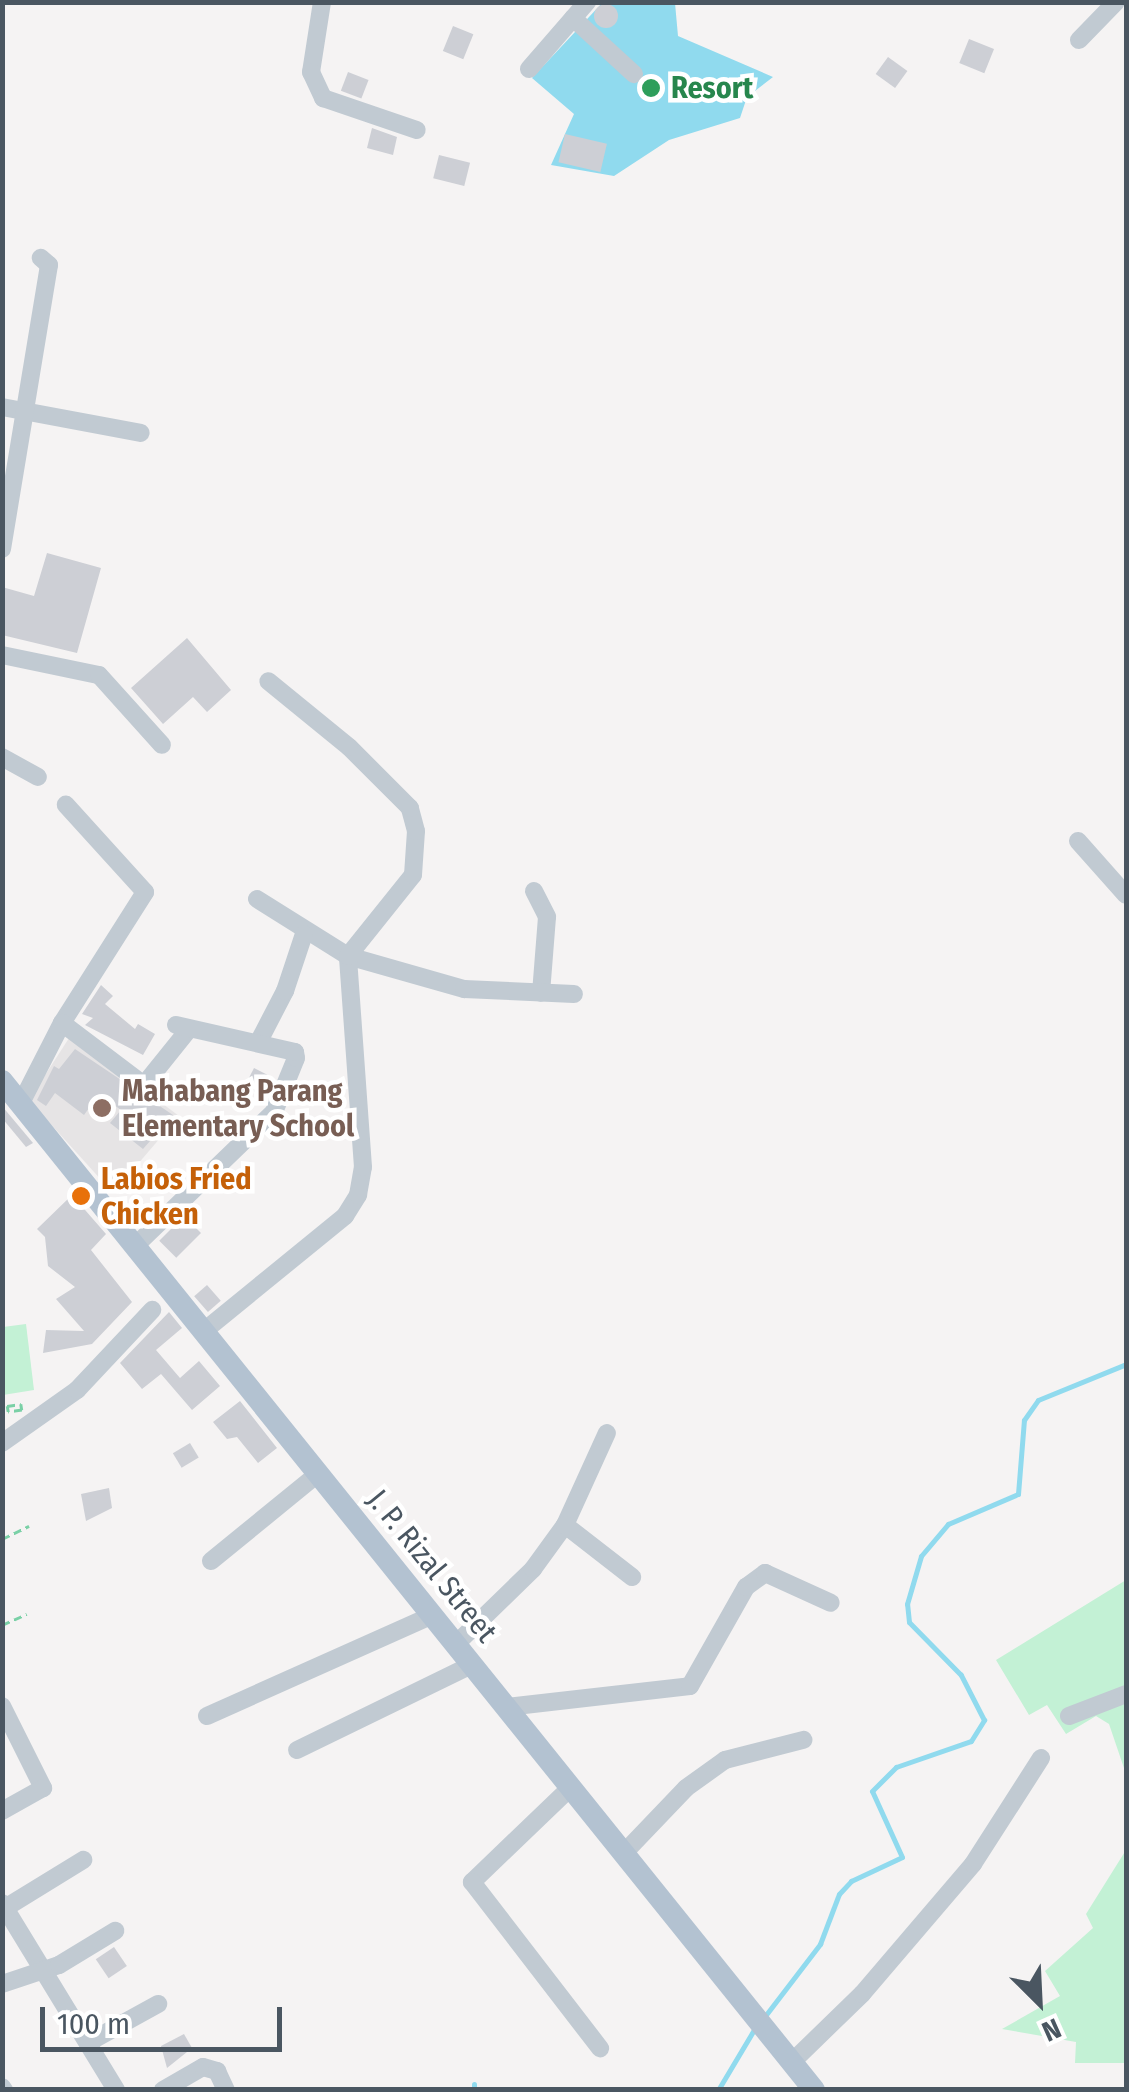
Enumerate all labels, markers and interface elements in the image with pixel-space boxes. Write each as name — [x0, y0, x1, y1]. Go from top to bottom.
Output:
place label: Resort — [671, 70, 753, 106]
marker: Resort — [640, 77, 662, 99]
place label: Mahabang Parang Elementary School — [122, 1073, 354, 1144]
marker: Mahabang Parang Elementary School — [91, 1097, 113, 1119]
place label: Labios Fried Chicken — [101, 1161, 252, 1232]
marker: Labios Fried Chicken — [70, 1185, 92, 1207]
street label: J. P. Rizal Street — [360, 1483, 504, 1649]
north arrow — [989, 1952, 1089, 2052]
scale bar — [45, 1987, 288, 2049]
text: 100 m — [57, 2006, 130, 2042]
text: N — [1037, 2011, 1066, 2048]

